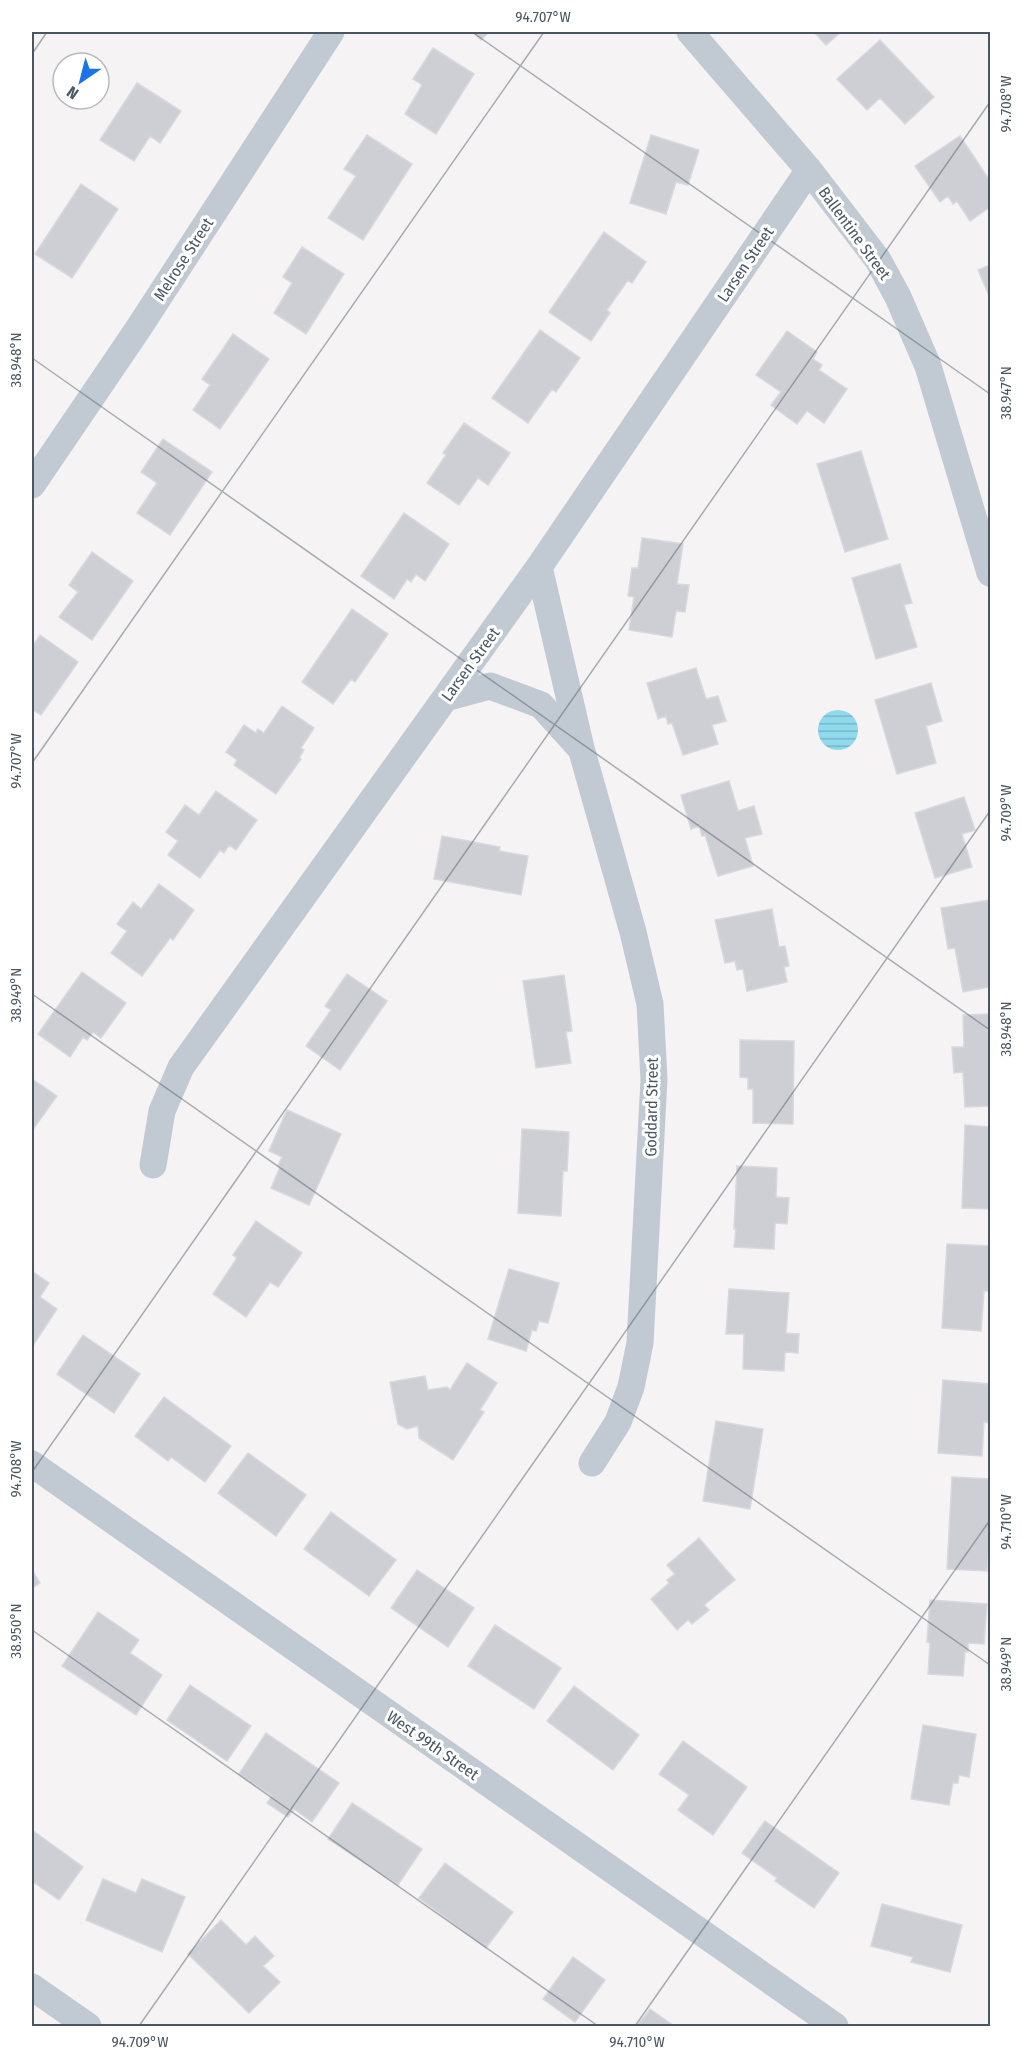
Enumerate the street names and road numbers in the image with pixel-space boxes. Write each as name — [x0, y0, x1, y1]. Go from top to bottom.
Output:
street label: Ballentine Street — [815, 183, 895, 284]
street label: Melrose Street — [150, 214, 218, 304]
street label: Larsen Street — [713, 222, 778, 305]
street label: Larsen Street — [437, 623, 504, 705]
street label: Goddard Street — [641, 1056, 662, 1157]
street label: West 99th Street — [383, 1707, 483, 1785]

